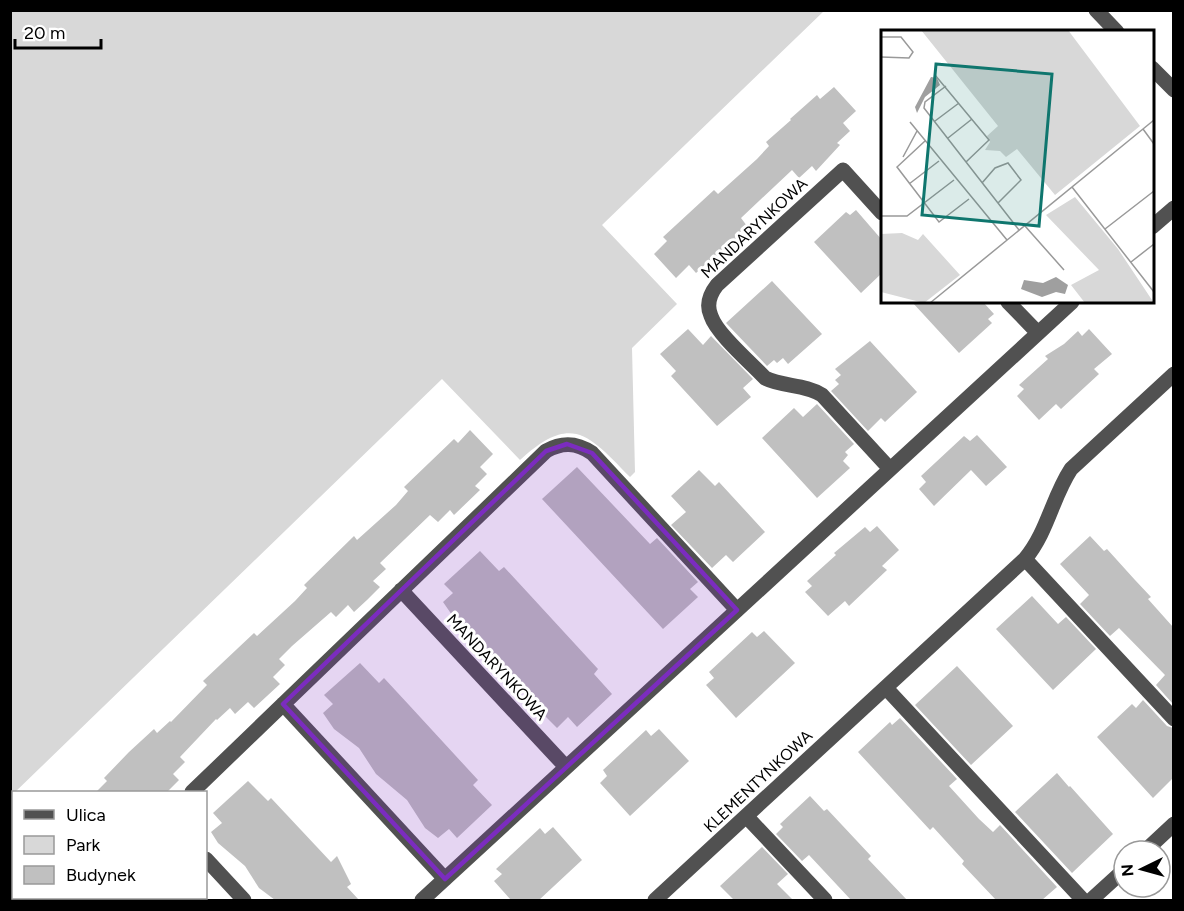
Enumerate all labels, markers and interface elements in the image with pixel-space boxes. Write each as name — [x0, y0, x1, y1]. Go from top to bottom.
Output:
scale bar — [15, 12, 100, 50]
text: 20 m — [24, 22, 65, 44]
inset map — [881, 30, 1154, 303]
street label: MANDARYNKOWA — [697, 174, 811, 282]
street label: MANDARYNKOWA — [443, 610, 551, 724]
street label: KLEMENTYNKOWA — [700, 726, 816, 836]
legend — [12, 791, 207, 899]
text: Ulica — [66, 804, 106, 826]
text: Park — [66, 834, 101, 856]
north arrow — [1112, 839, 1172, 899]
text: N — [1118, 863, 1138, 877]
text: Budynek — [66, 864, 136, 886]

